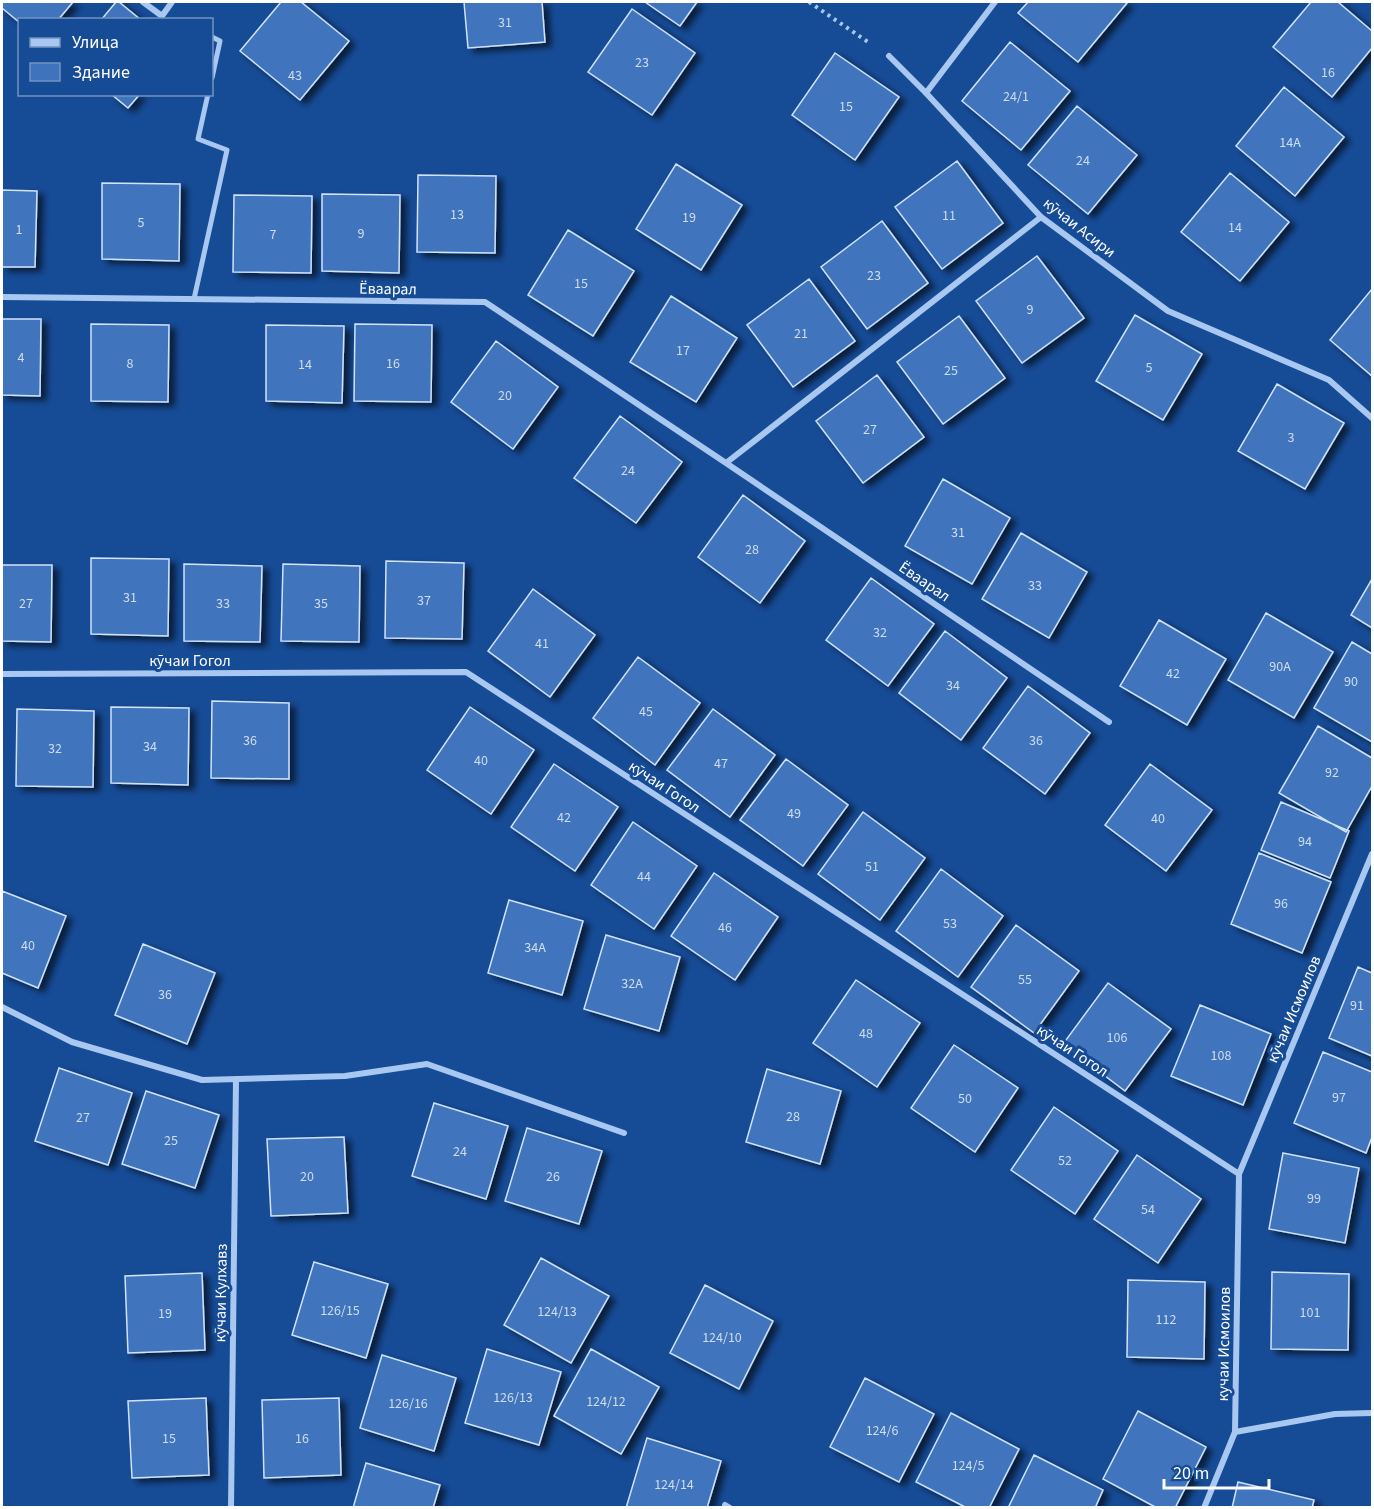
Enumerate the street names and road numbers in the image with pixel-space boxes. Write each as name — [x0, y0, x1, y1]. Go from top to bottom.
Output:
street label: кӯчаи Асири — [1038, 192, 1120, 263]
street label: Ёваарал — [359, 277, 417, 301]
street label: Ёваарал — [894, 557, 955, 607]
street label: кӯчаи Гогол — [149, 650, 231, 672]
street label: кӯчаи Гогол — [624, 755, 705, 818]
street label: кӯчаи Исмоилов — [1261, 952, 1326, 1066]
street label: кӯчаи Гогол — [1032, 1019, 1113, 1082]
street label: кӯчаи Кулхавз — [209, 1244, 233, 1343]
street label: кучаи Исмоилов — [1212, 1287, 1236, 1402]

